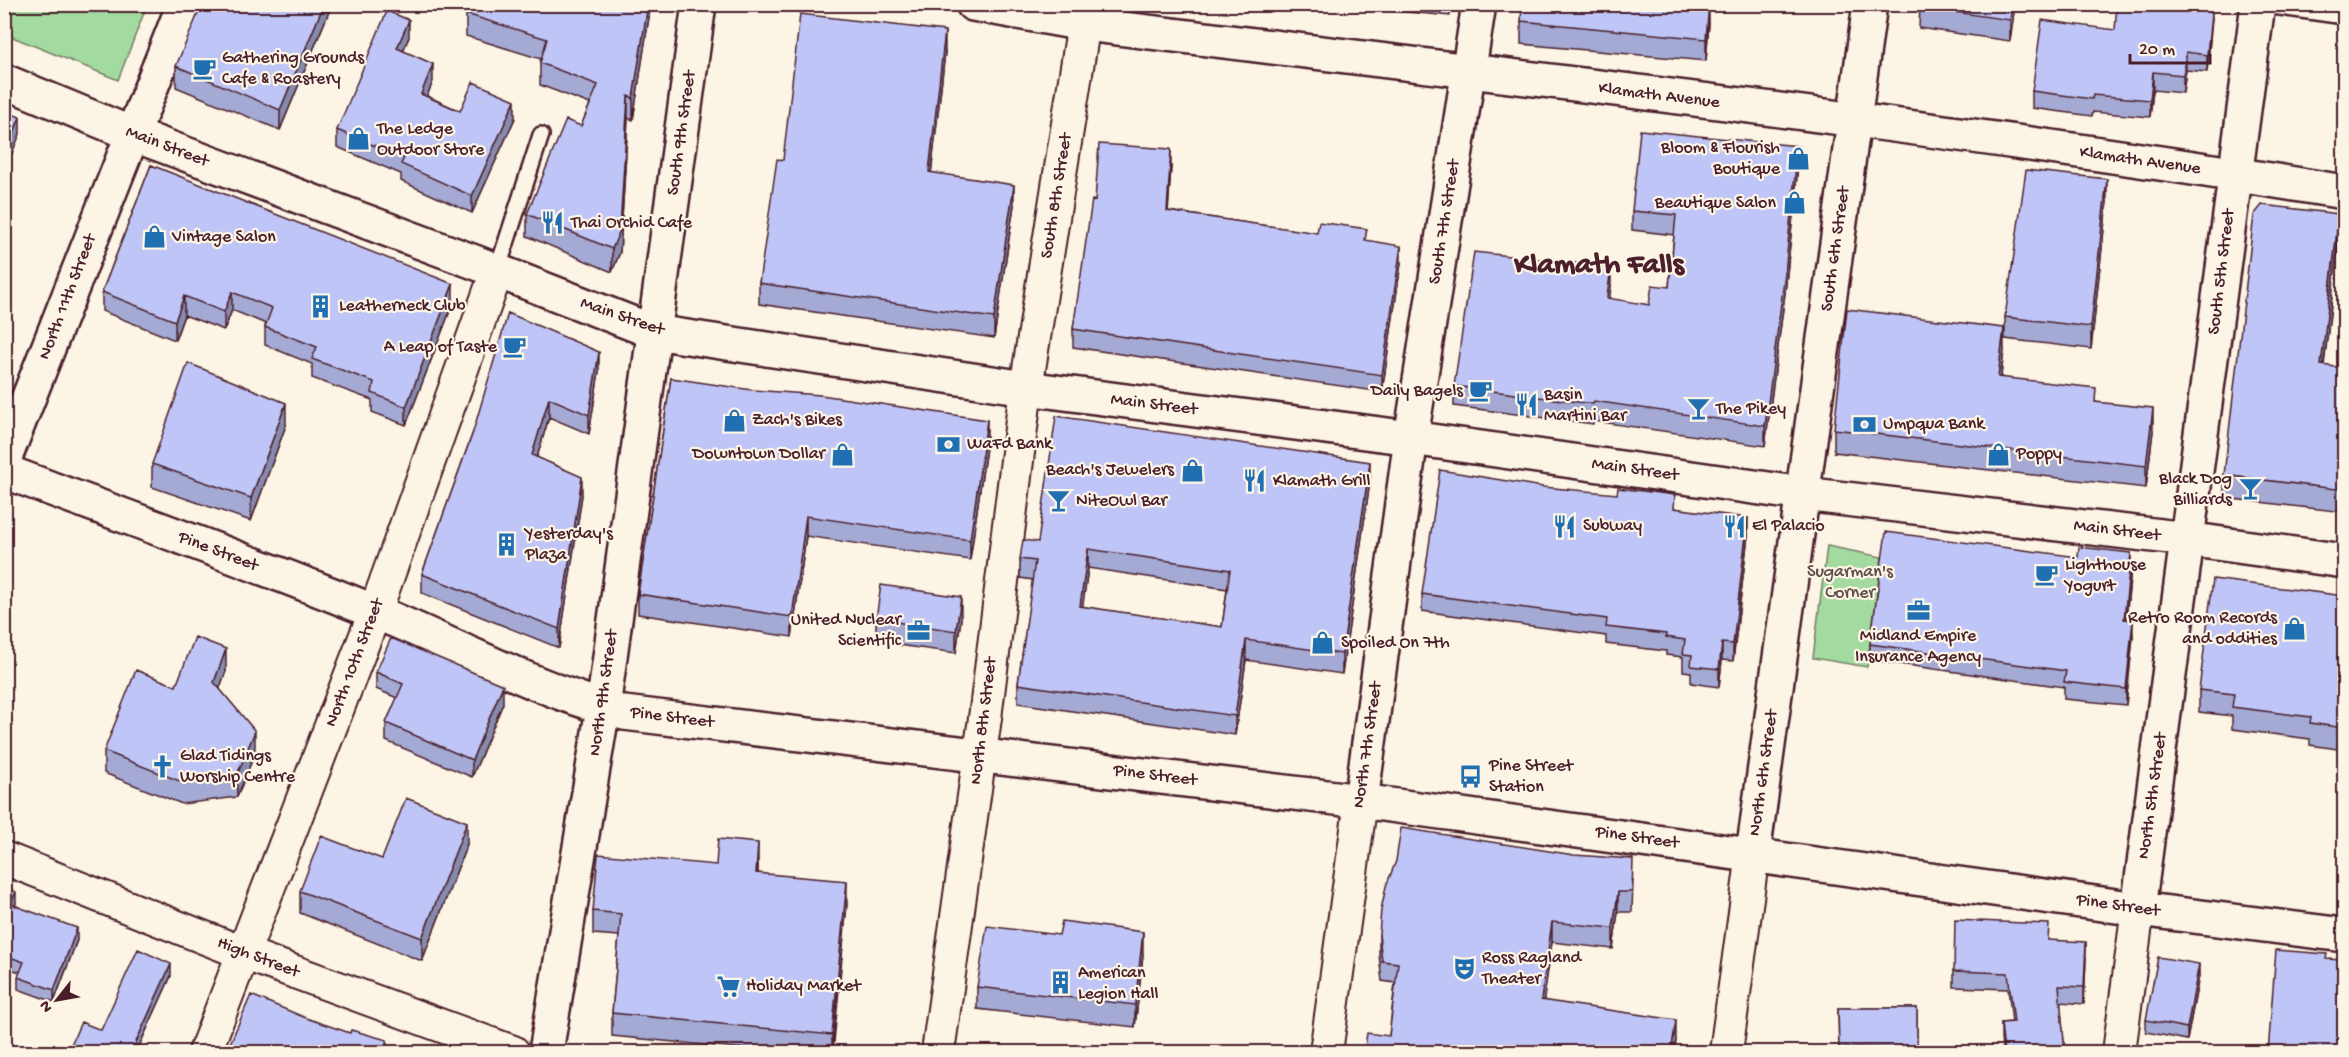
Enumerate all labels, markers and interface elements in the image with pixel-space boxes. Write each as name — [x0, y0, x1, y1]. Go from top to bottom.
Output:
scale bar — [2130, 27, 2210, 65]
text: 20 m — [2139, 40, 2175, 61]
place label: Gathering Grounds Cafe & Roastery — [222, 48, 366, 90]
cafe icon: Gathering Grounds Cafe & Roastery — [191, 55, 217, 81]
street label: South 9th Street — [663, 68, 701, 197]
street label: Klamath Avenue — [1597, 78, 1722, 114]
place label: The Ledge Outdoor Store — [376, 119, 485, 161]
street label: Main Street — [123, 122, 213, 173]
shop icon: The Ledge Outdoor Store — [346, 126, 372, 152]
street label: South 8th Street — [1037, 130, 1078, 260]
place label: Bloom & Flourish Boutique — [1660, 138, 1781, 180]
street label: Klamath Avenue — [2078, 142, 2203, 180]
shop icon: Bloom & Flourish Boutique — [1785, 145, 1811, 171]
street label: South 7th Street — [1425, 156, 1465, 286]
street label: South 6th Street — [1817, 184, 1855, 313]
shop icon: Beautique Salon — [1781, 190, 1807, 216]
place label: Beautique Salon — [1654, 193, 1776, 214]
street label: South 5th Street — [2204, 206, 2240, 336]
restaurant icon: Thai Orchid Cafe — [540, 210, 566, 236]
place label: Thai Orchid Cafe — [570, 213, 693, 234]
shop icon: Vintage Salon — [141, 224, 167, 250]
place label: Vintage Salon — [171, 227, 276, 248]
street label: North 11th Street — [34, 230, 102, 363]
district label: Klamath Falls — [1513, 249, 1686, 284]
building icon: Leatherneck Club — [308, 293, 334, 319]
street label: Main Street — [577, 293, 668, 342]
place label: Leatherneck Club — [339, 296, 466, 317]
cafe icon: A Leap of Taste — [502, 334, 528, 360]
place label: A Leap of Taste — [384, 337, 498, 358]
cafe icon: Daily Bagels — [1468, 378, 1494, 404]
place label: Daily Bagels — [1370, 381, 1464, 402]
place label: Basin Martini Bar — [1543, 385, 1628, 427]
street label: Main Street — [1109, 389, 1200, 421]
restaurant icon: Basin Martini Bar — [1513, 392, 1539, 418]
bar icon: The Pikey — [1685, 396, 1711, 422]
place label: The Pikey — [1715, 399, 1786, 420]
shop icon: Zach's Bikes — [721, 407, 747, 433]
place label: Zach's Bikes — [752, 410, 843, 431]
bank icon: Umpqua Bank — [1852, 411, 1878, 437]
place label: Umpqua Bank — [1883, 414, 1986, 435]
bank icon: WaFd Bank — [936, 431, 962, 457]
place label: WaFd Bank — [967, 434, 1054, 455]
shop icon: Downtown Dollar — [830, 441, 856, 467]
shop icon: Poppy — [1985, 441, 2011, 467]
place label: Downtown Dollar — [692, 444, 827, 465]
place label: Poppy — [2015, 444, 2062, 465]
street label: Main Street — [1590, 454, 1681, 487]
shop icon: Beach's Jewelers — [1179, 457, 1205, 483]
place label: Beach's Jewelers — [1045, 460, 1175, 481]
restaurant icon: Klamath Grill — [1242, 468, 1268, 494]
place label: Black Dog Billiards — [2158, 469, 2233, 511]
place label: Klamath Grill — [1273, 471, 1371, 492]
bar icon: Black Dog Billiards — [2237, 476, 2263, 502]
bar icon: NiteOwl Bar — [1045, 488, 1071, 514]
place label: NiteOwl Bar — [1076, 491, 1168, 512]
restaurant icon: Subway — [1552, 513, 1578, 539]
restaurant icon: El Palacio — [1721, 513, 1747, 539]
street label: Main Street — [2072, 515, 2163, 547]
place label: Subway — [1583, 516, 1642, 537]
place label: El Palacio — [1752, 516, 1825, 537]
place label: Yesterday's Plaza — [523, 524, 614, 566]
street label: Pine Street — [174, 527, 262, 577]
building icon: Yesterday's Plaza — [494, 531, 520, 557]
place label: Lighthouse Yogurt — [2063, 555, 2147, 597]
park label: Sugarman's Corner — [1807, 562, 1894, 604]
cafe icon: Lighthouse Yogurt — [2034, 562, 2060, 588]
street label: North 10th Street — [321, 594, 390, 730]
office icon: Midland Empire Insurance Agency — [1905, 597, 1931, 623]
place label: Retro Room Records and oddities — [2128, 608, 2278, 650]
place label: United Nuclear Scientific — [791, 610, 903, 652]
shop icon: Retro Room Records and oddities — [2282, 615, 2308, 641]
office icon: United Nuclear Scientific — [906, 617, 932, 643]
place label: Midland Empire Insurance Agency — [1855, 626, 1981, 668]
street label: North 9th Street — [585, 627, 623, 757]
shop icon: Spoiled On 7th — [1310, 630, 1336, 656]
place label: Spoiled On 7th — [1341, 633, 1450, 654]
street label: North 8th Street — [966, 655, 1002, 786]
street label: North 7th Street — [1349, 679, 1387, 810]
street label: Pine Street — [628, 702, 717, 734]
street label: North 6th Street — [1745, 707, 1783, 837]
street label: North 5th Street — [2134, 730, 2172, 861]
place label: Glad Tidings Worship Centre — [180, 746, 296, 788]
church icon: Glad Tidings Worship Centre — [149, 753, 175, 779]
place label: Pine Street Station — [1488, 756, 1575, 798]
street label: Pine Street — [1111, 760, 1200, 792]
bus stop icon: Pine Street Station — [1458, 763, 1484, 789]
street label: Pine Street — [1593, 822, 1682, 854]
street label: Pine Street — [2074, 890, 2163, 922]
street label: High Street — [214, 933, 304, 984]
place label: Ross Ragland Theater — [1481, 948, 1582, 990]
theatre icon: Ross Ragland Theater — [1451, 955, 1477, 981]
place label: American Legion Hall — [1078, 963, 1158, 1005]
north arrow — [27, 970, 87, 1030]
building icon: American Legion Hall — [1047, 970, 1073, 996]
supermarket icon: Holiday Market — [715, 973, 741, 999]
place label: Holiday Market — [746, 976, 862, 997]
text: N — [36, 996, 58, 1015]

